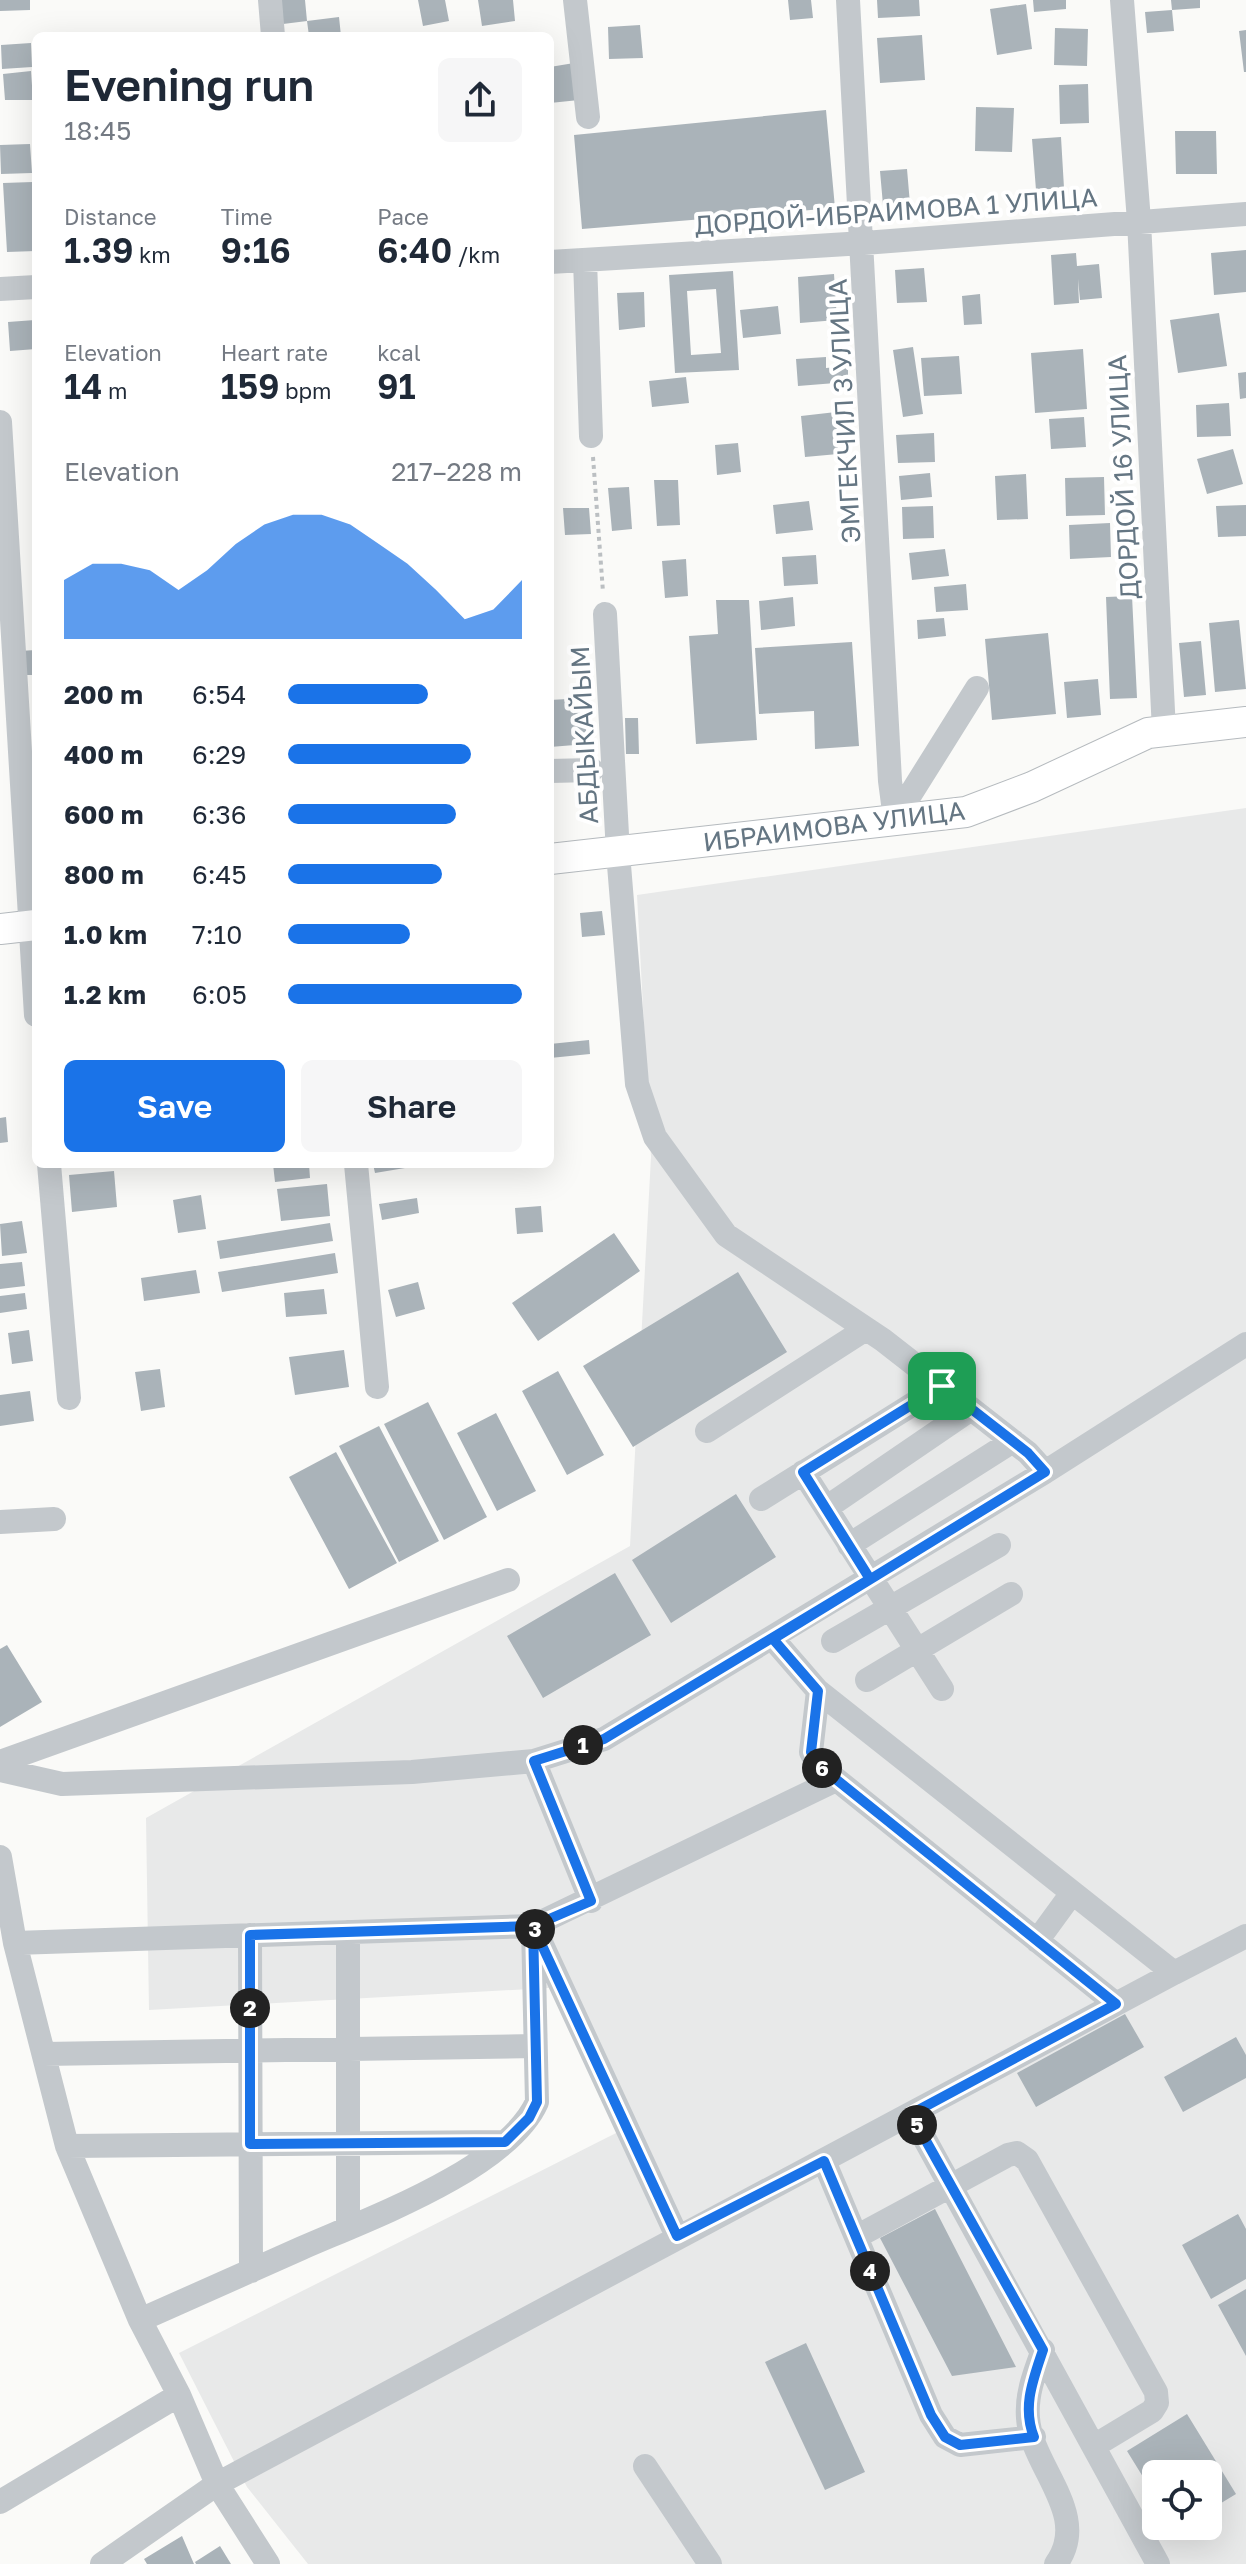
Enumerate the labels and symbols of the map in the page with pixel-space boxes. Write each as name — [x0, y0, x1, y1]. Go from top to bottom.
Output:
street label: ДОРДОЙ-ИБРАИМОВА 1 УЛИЦА — [693, 181, 1099, 241]
street label: ЭМГЕКЧИЛ 3 УЛИЦА — [822, 278, 866, 544]
street label: ДОРДОЙ 16 УЛИЦА — [1101, 354, 1145, 600]
street label: АБДЫКАЙЫМ — [564, 645, 604, 825]
street label: ИБРАИМОВА УЛИЦА — [701, 795, 967, 857]
pin — [908, 1352, 976, 1420]
pin: 1 — [563, 1725, 603, 1765]
pin: 6 — [802, 1748, 842, 1788]
pin: 3 — [515, 1909, 555, 1949]
pin: 2 — [230, 1988, 270, 2028]
pin: 5 — [897, 2105, 937, 2145]
pin: 4 — [850, 2251, 890, 2291]

